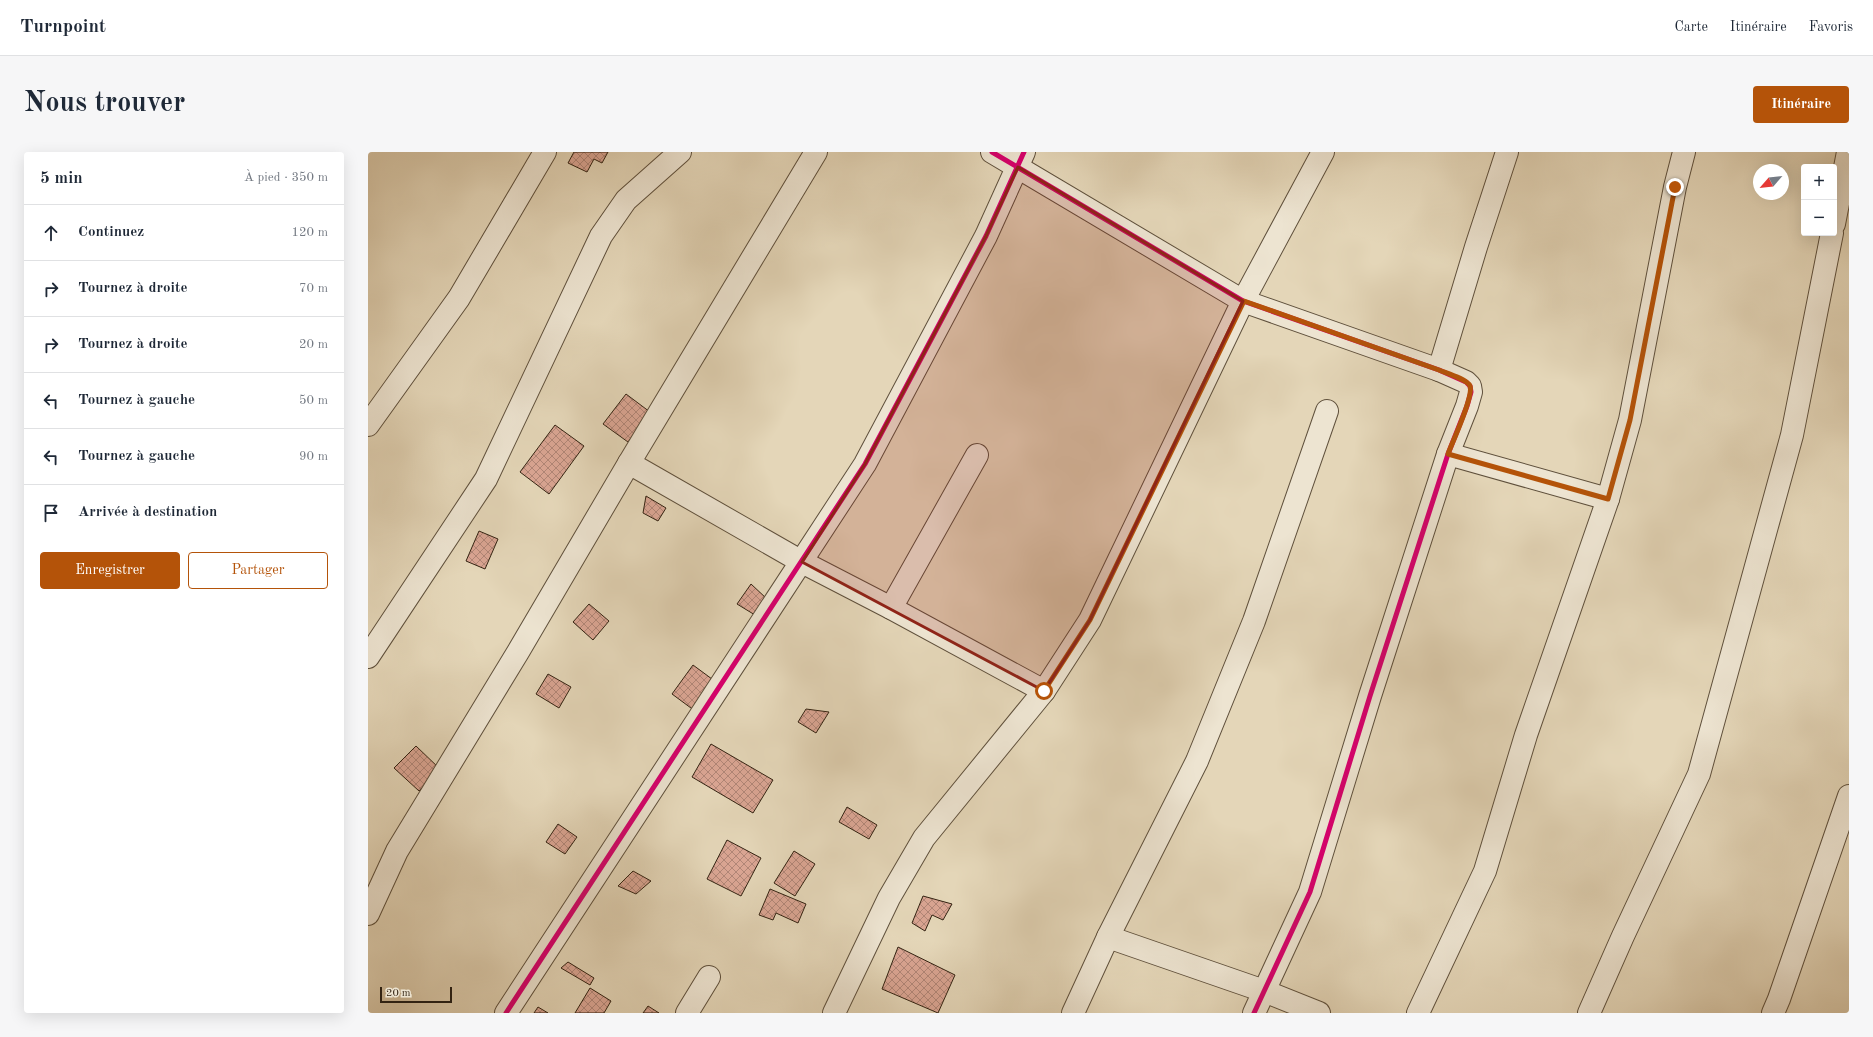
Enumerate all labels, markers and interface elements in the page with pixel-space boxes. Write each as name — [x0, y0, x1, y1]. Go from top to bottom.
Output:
text: Turnpoint — [20, 18, 106, 37]
text: Carte — [1674, 20, 1708, 34]
text: Itinéraire — [1730, 20, 1787, 34]
text: Favoris — [1809, 20, 1853, 34]
button: Itinéraire — [1753, 86, 1849, 123]
text: Nous trouver — [24, 90, 185, 118]
north arrow — [1753, 164, 1789, 200]
map controls — [1801, 164, 1837, 236]
button: + — [1801, 164, 1837, 200]
text: 5 min — [40, 170, 83, 187]
text: À pied · 350 m — [244, 171, 328, 184]
route end — [1666, 178, 1684, 196]
button: − — [1801, 200, 1837, 236]
icon: ahead — [40, 222, 62, 244]
text: Continuez — [78, 225, 144, 240]
text: 120 m — [291, 226, 328, 239]
icon: right — [40, 278, 62, 300]
text: Tournez à droite — [78, 281, 188, 296]
text: 70 m — [299, 282, 328, 295]
icon: right — [40, 334, 62, 356]
text: Tournez à droite — [78, 337, 188, 352]
text: 20 m — [299, 338, 328, 351]
icon: left — [40, 390, 62, 412]
text: Tournez à gauche — [78, 393, 195, 408]
text: 50 m — [299, 394, 328, 407]
icon: left — [40, 446, 62, 468]
text: Tournez à gauche — [78, 449, 195, 464]
text: 90 m — [299, 450, 328, 463]
icon: arrive — [40, 502, 62, 524]
text: Arrivée à destination — [78, 505, 217, 520]
button: Enregistrer — [40, 552, 180, 589]
button: Partager — [188, 552, 328, 589]
route start — [1035, 682, 1053, 700]
scale bar — [380, 985, 452, 1004]
text: 20 m — [386, 988, 411, 999]

